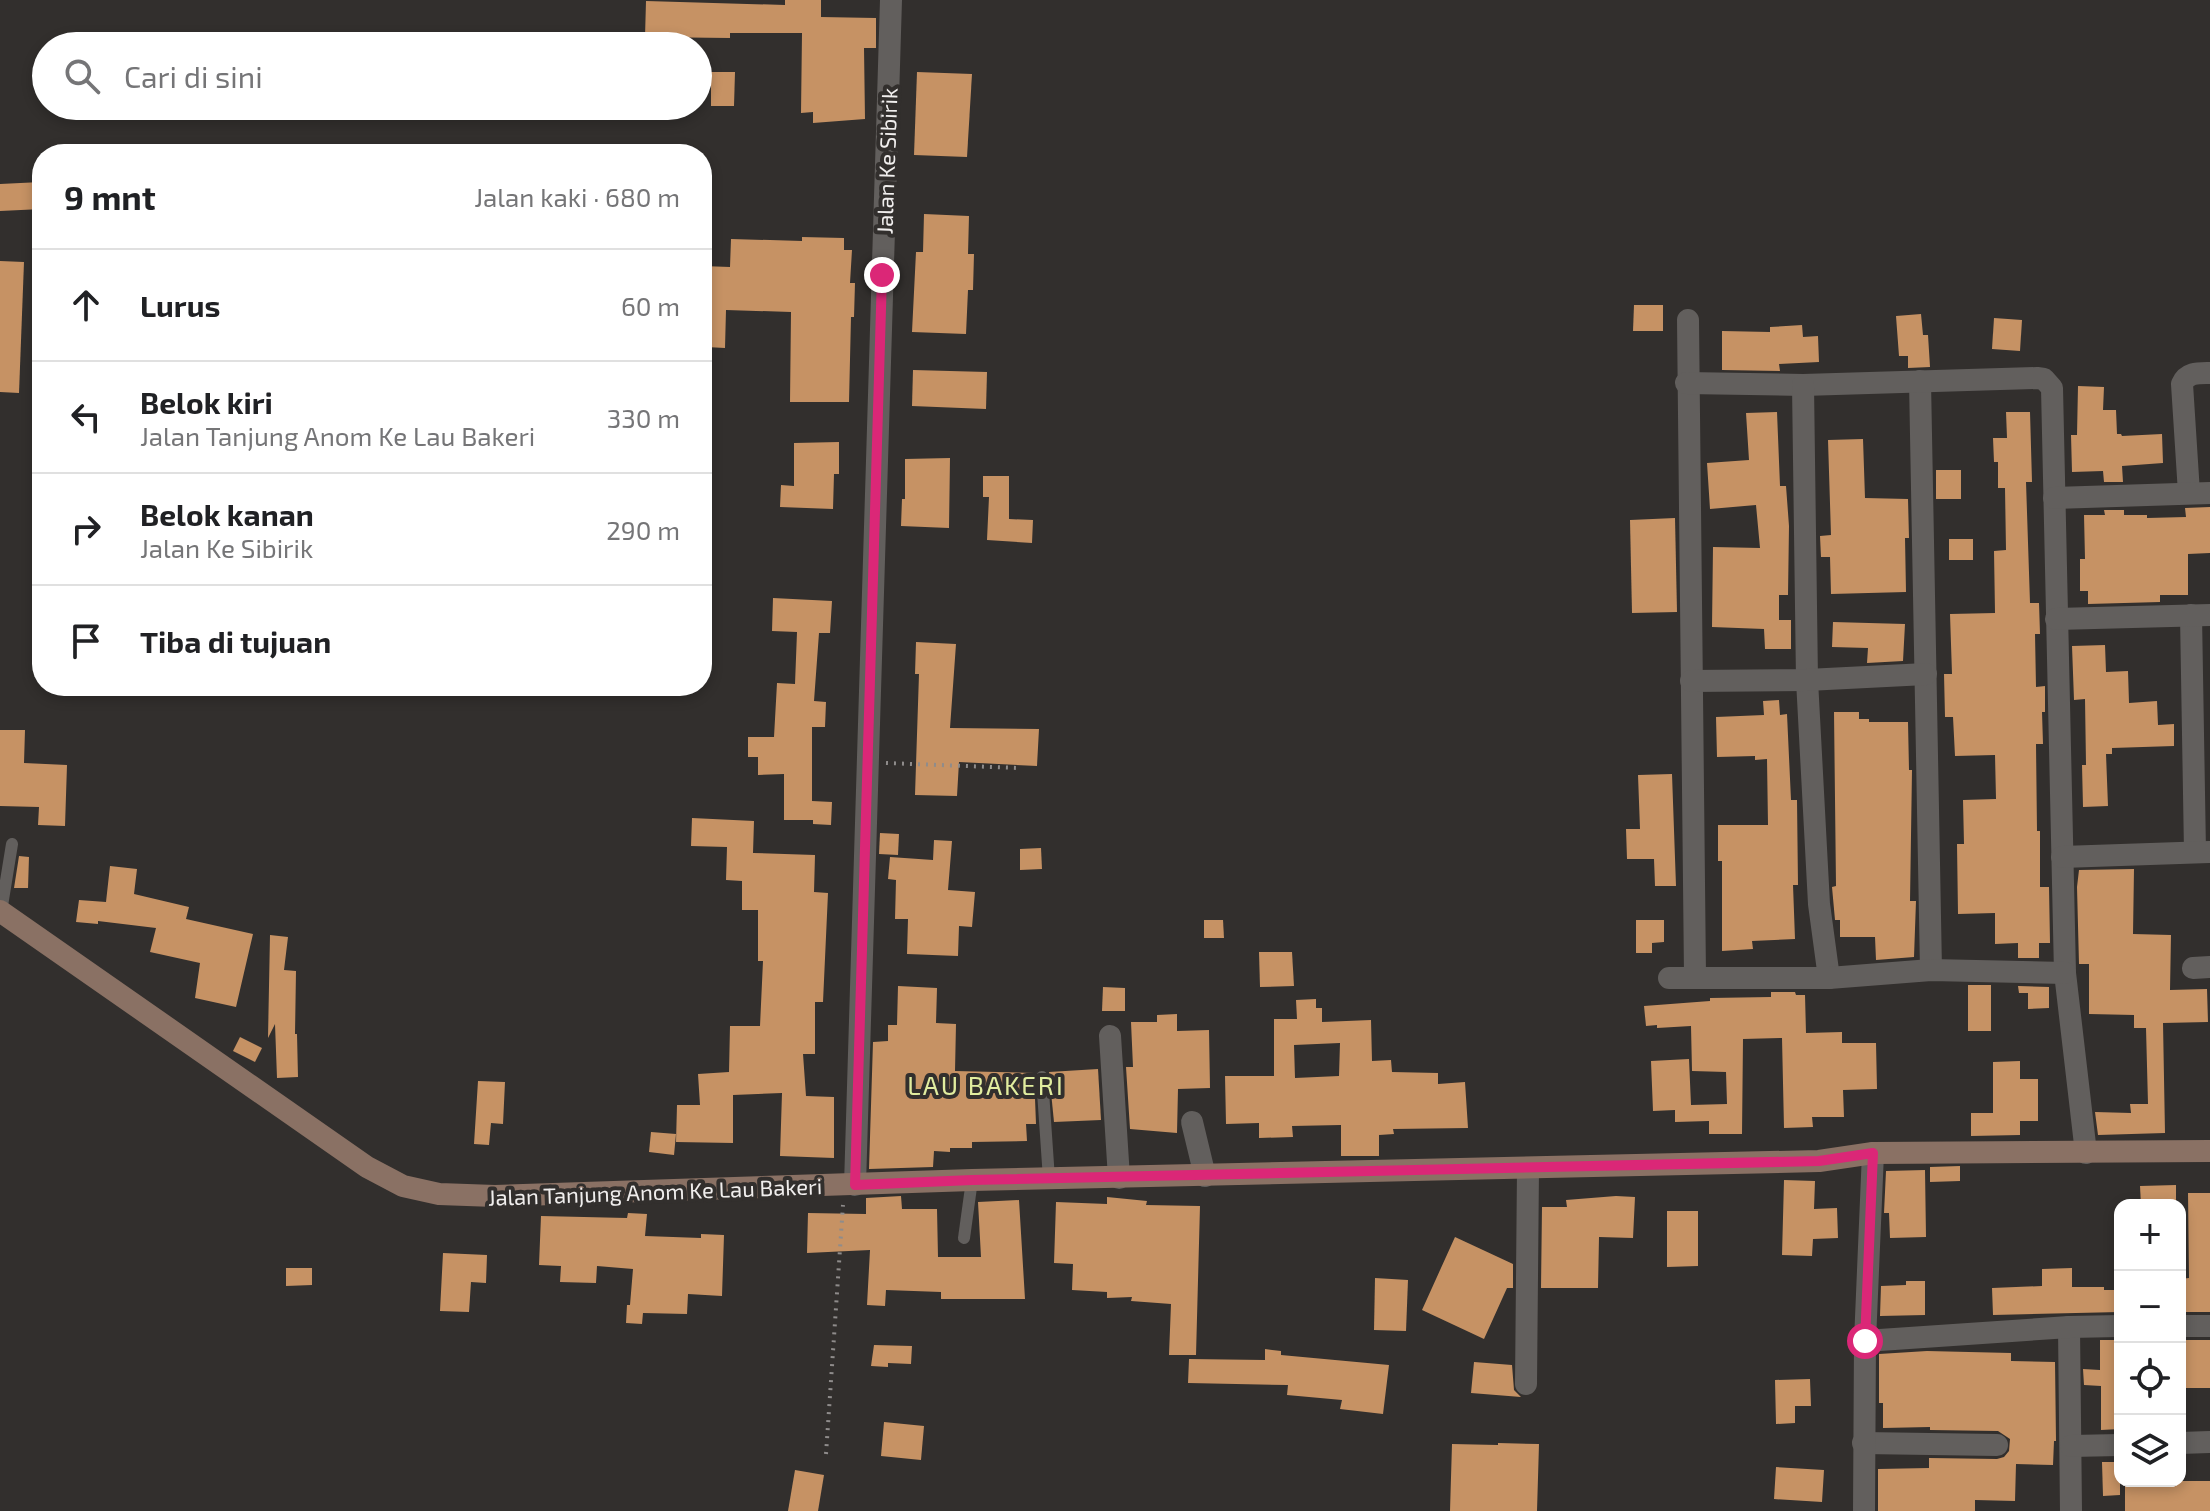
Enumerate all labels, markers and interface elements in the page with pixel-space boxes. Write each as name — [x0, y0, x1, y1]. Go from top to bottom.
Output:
search box — [32, 32, 712, 120]
icon: search — [60, 54, 104, 98]
text: Cari di sini — [124, 58, 263, 94]
street label: Jalan Ke Sibirik — [870, 87, 902, 235]
text: 9 mnt — [64, 176, 156, 217]
text: Jalan kaki · 680 m — [474, 181, 680, 212]
route end — [864, 257, 900, 293]
icon: ahead — [64, 283, 108, 327]
text: Lurus — [140, 287, 220, 323]
text: 60 m — [621, 290, 680, 321]
text: Belok kiri — [140, 384, 273, 420]
icon: left — [64, 395, 108, 439]
text: 330 m — [607, 402, 680, 433]
text: Jalan Tanjung Anom Ke Lau Bakeri — [140, 420, 535, 451]
text: Belok kanan — [140, 496, 314, 532]
icon: right — [64, 507, 108, 551]
text: 290 m — [606, 514, 680, 545]
text: Jalan Ke Sibirik — [140, 532, 313, 563]
icon: arrive — [64, 619, 108, 663]
text: Tiba di tujuan — [140, 623, 331, 659]
district label: LAU BAKERI — [907, 1069, 1065, 1100]
street label: Jalan Tanjung Anom Ke Lau Bakeri — [487, 1172, 823, 1211]
map controls — [2114, 1199, 2186, 1487]
button: + — [2114, 1199, 2186, 1271]
button: − — [2114, 1271, 2186, 1343]
route start — [1847, 1323, 1883, 1359]
button: locate — [2114, 1343, 2186, 1415]
button: layers — [2114, 1415, 2186, 1487]

